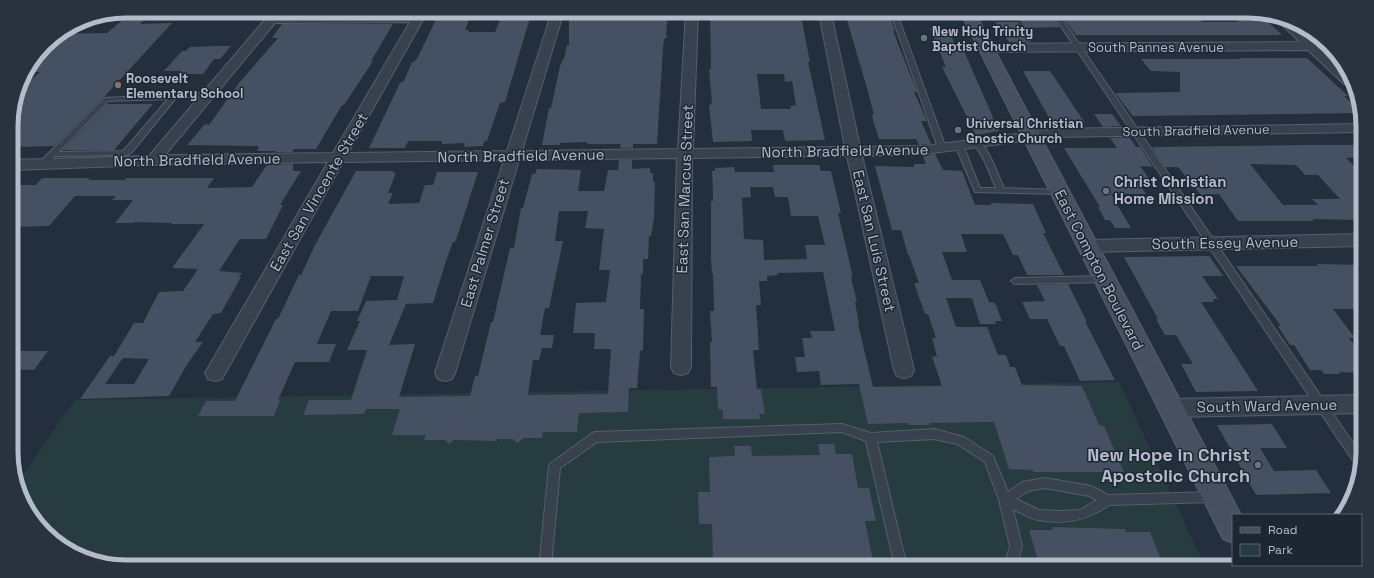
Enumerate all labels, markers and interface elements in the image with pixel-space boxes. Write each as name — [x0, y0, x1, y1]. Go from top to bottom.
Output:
place label: New Holy Trinity Baptist Church — [932, 23, 1033, 55]
marker: New Holy Trinity Baptist Church — [919, 33, 929, 43]
street label: South Pannes Avenue — [1088, 39, 1224, 56]
place label: Roosevelt Elementary School — [126, 70, 243, 102]
marker: Roosevelt Elementary School — [113, 80, 123, 90]
street label: East San Marcus Street — [672, 104, 697, 274]
street label: East San Vincente Street — [265, 109, 372, 275]
place label: Universal Christian Gnostic Church — [966, 115, 1083, 147]
street label: South Bradfield Avenue — [1122, 121, 1270, 140]
marker: Universal Christian Gnostic Church — [953, 125, 963, 135]
street label: North Bradfield Avenue — [761, 140, 929, 161]
street label: North Bradfield Avenue — [437, 145, 605, 166]
street label: North Bradfield Avenue — [113, 149, 281, 170]
street label: East San Luis Street — [849, 168, 900, 314]
place label: Christ Christian Home Mission — [1114, 172, 1226, 208]
street label: East Palmer Street — [456, 176, 513, 310]
street label: East Compton Boulevard — [1051, 186, 1148, 353]
marker: Christ Christian Home Mission — [1101, 186, 1111, 196]
street label: South Essey Avenue — [1152, 232, 1299, 253]
street label: South Ward Avenue — [1196, 395, 1338, 416]
place label: New Hope in Christ Apostolic Church — [1087, 443, 1250, 487]
marker: New Hope in Christ Apostolic Church — [1253, 460, 1263, 470]
legend — [1232, 514, 1362, 566]
text: Road — [1268, 522, 1297, 538]
text: Park — [1268, 542, 1293, 558]

